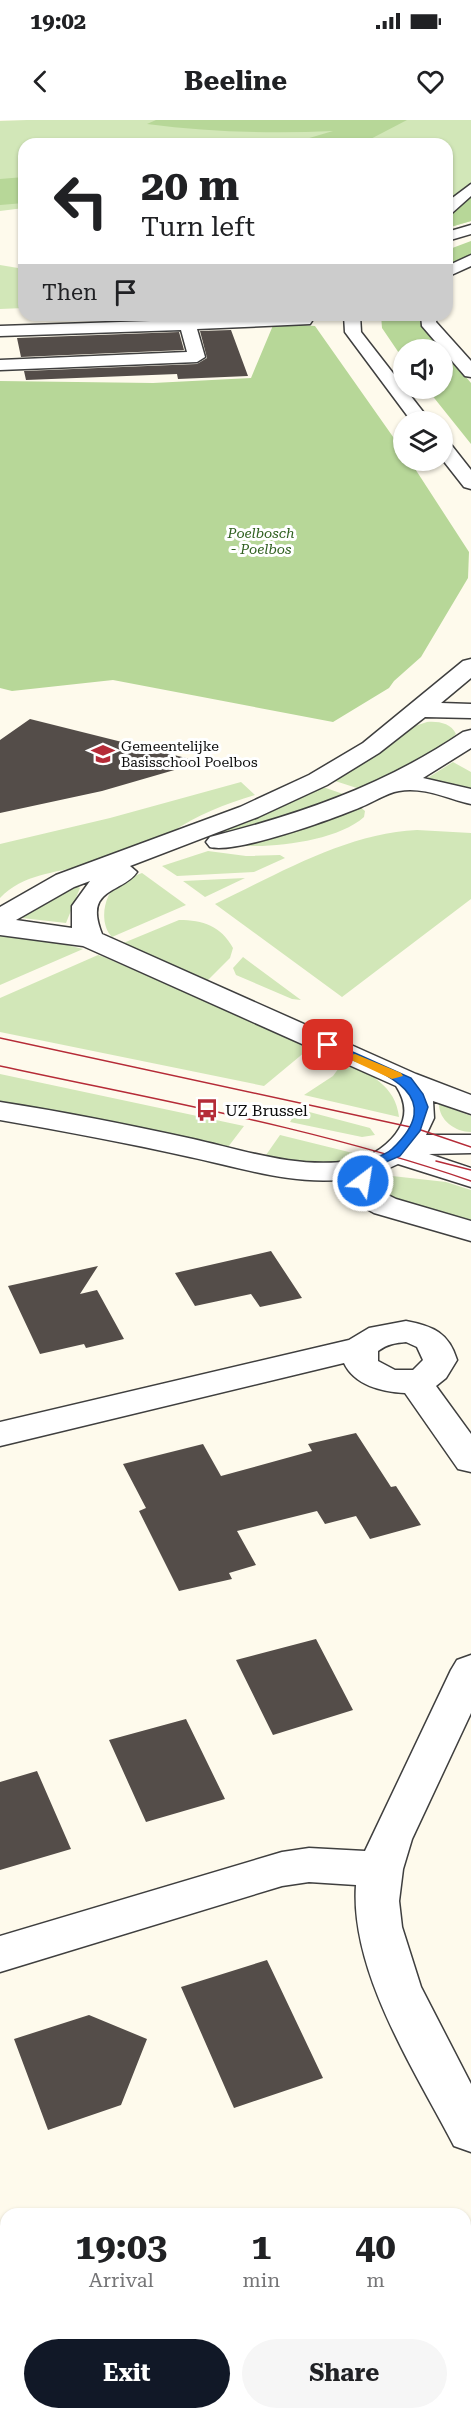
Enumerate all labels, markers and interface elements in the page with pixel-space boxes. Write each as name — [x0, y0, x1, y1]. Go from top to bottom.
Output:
text: 19:02 — [30, 9, 86, 34]
icon: back — [24, 65, 57, 98]
text: Beeline — [184, 65, 287, 97]
icon: heart — [414, 65, 447, 98]
text: 20 m — [141, 161, 239, 210]
icon: left — [42, 162, 120, 240]
text: Turn left — [141, 211, 255, 243]
icon: arrive — [109, 276, 142, 309]
text: Then — [42, 280, 97, 305]
map controls — [393, 339, 453, 471]
button: sound — [393, 339, 453, 399]
button: layers — [393, 411, 453, 471]
park label: Poelbosch - Poelbos — [227, 525, 295, 557]
place label: Gemeentelijke Basisschool Poelbos — [121, 738, 258, 770]
school or university icon: Gemeentelijke Basisschool Poelbos — [90, 741, 116, 767]
pin — [302, 1019, 353, 1070]
icon: arrive — [311, 1028, 344, 1061]
bus stop icon: UZ Brussel — [194, 1097, 220, 1123]
place label: UZ Brussel — [225, 1101, 308, 1120]
position arrow — [331, 1149, 395, 1213]
text: 19:03 — [75, 2226, 167, 2268]
text: 1 — [251, 2226, 271, 2268]
text: 40 — [355, 2226, 396, 2268]
text: Arrival — [89, 2268, 154, 2292]
text: min — [243, 2268, 280, 2292]
text: m — [366, 2268, 385, 2292]
button: Exit — [24, 2339, 230, 2408]
button: Share — [242, 2339, 447, 2408]

